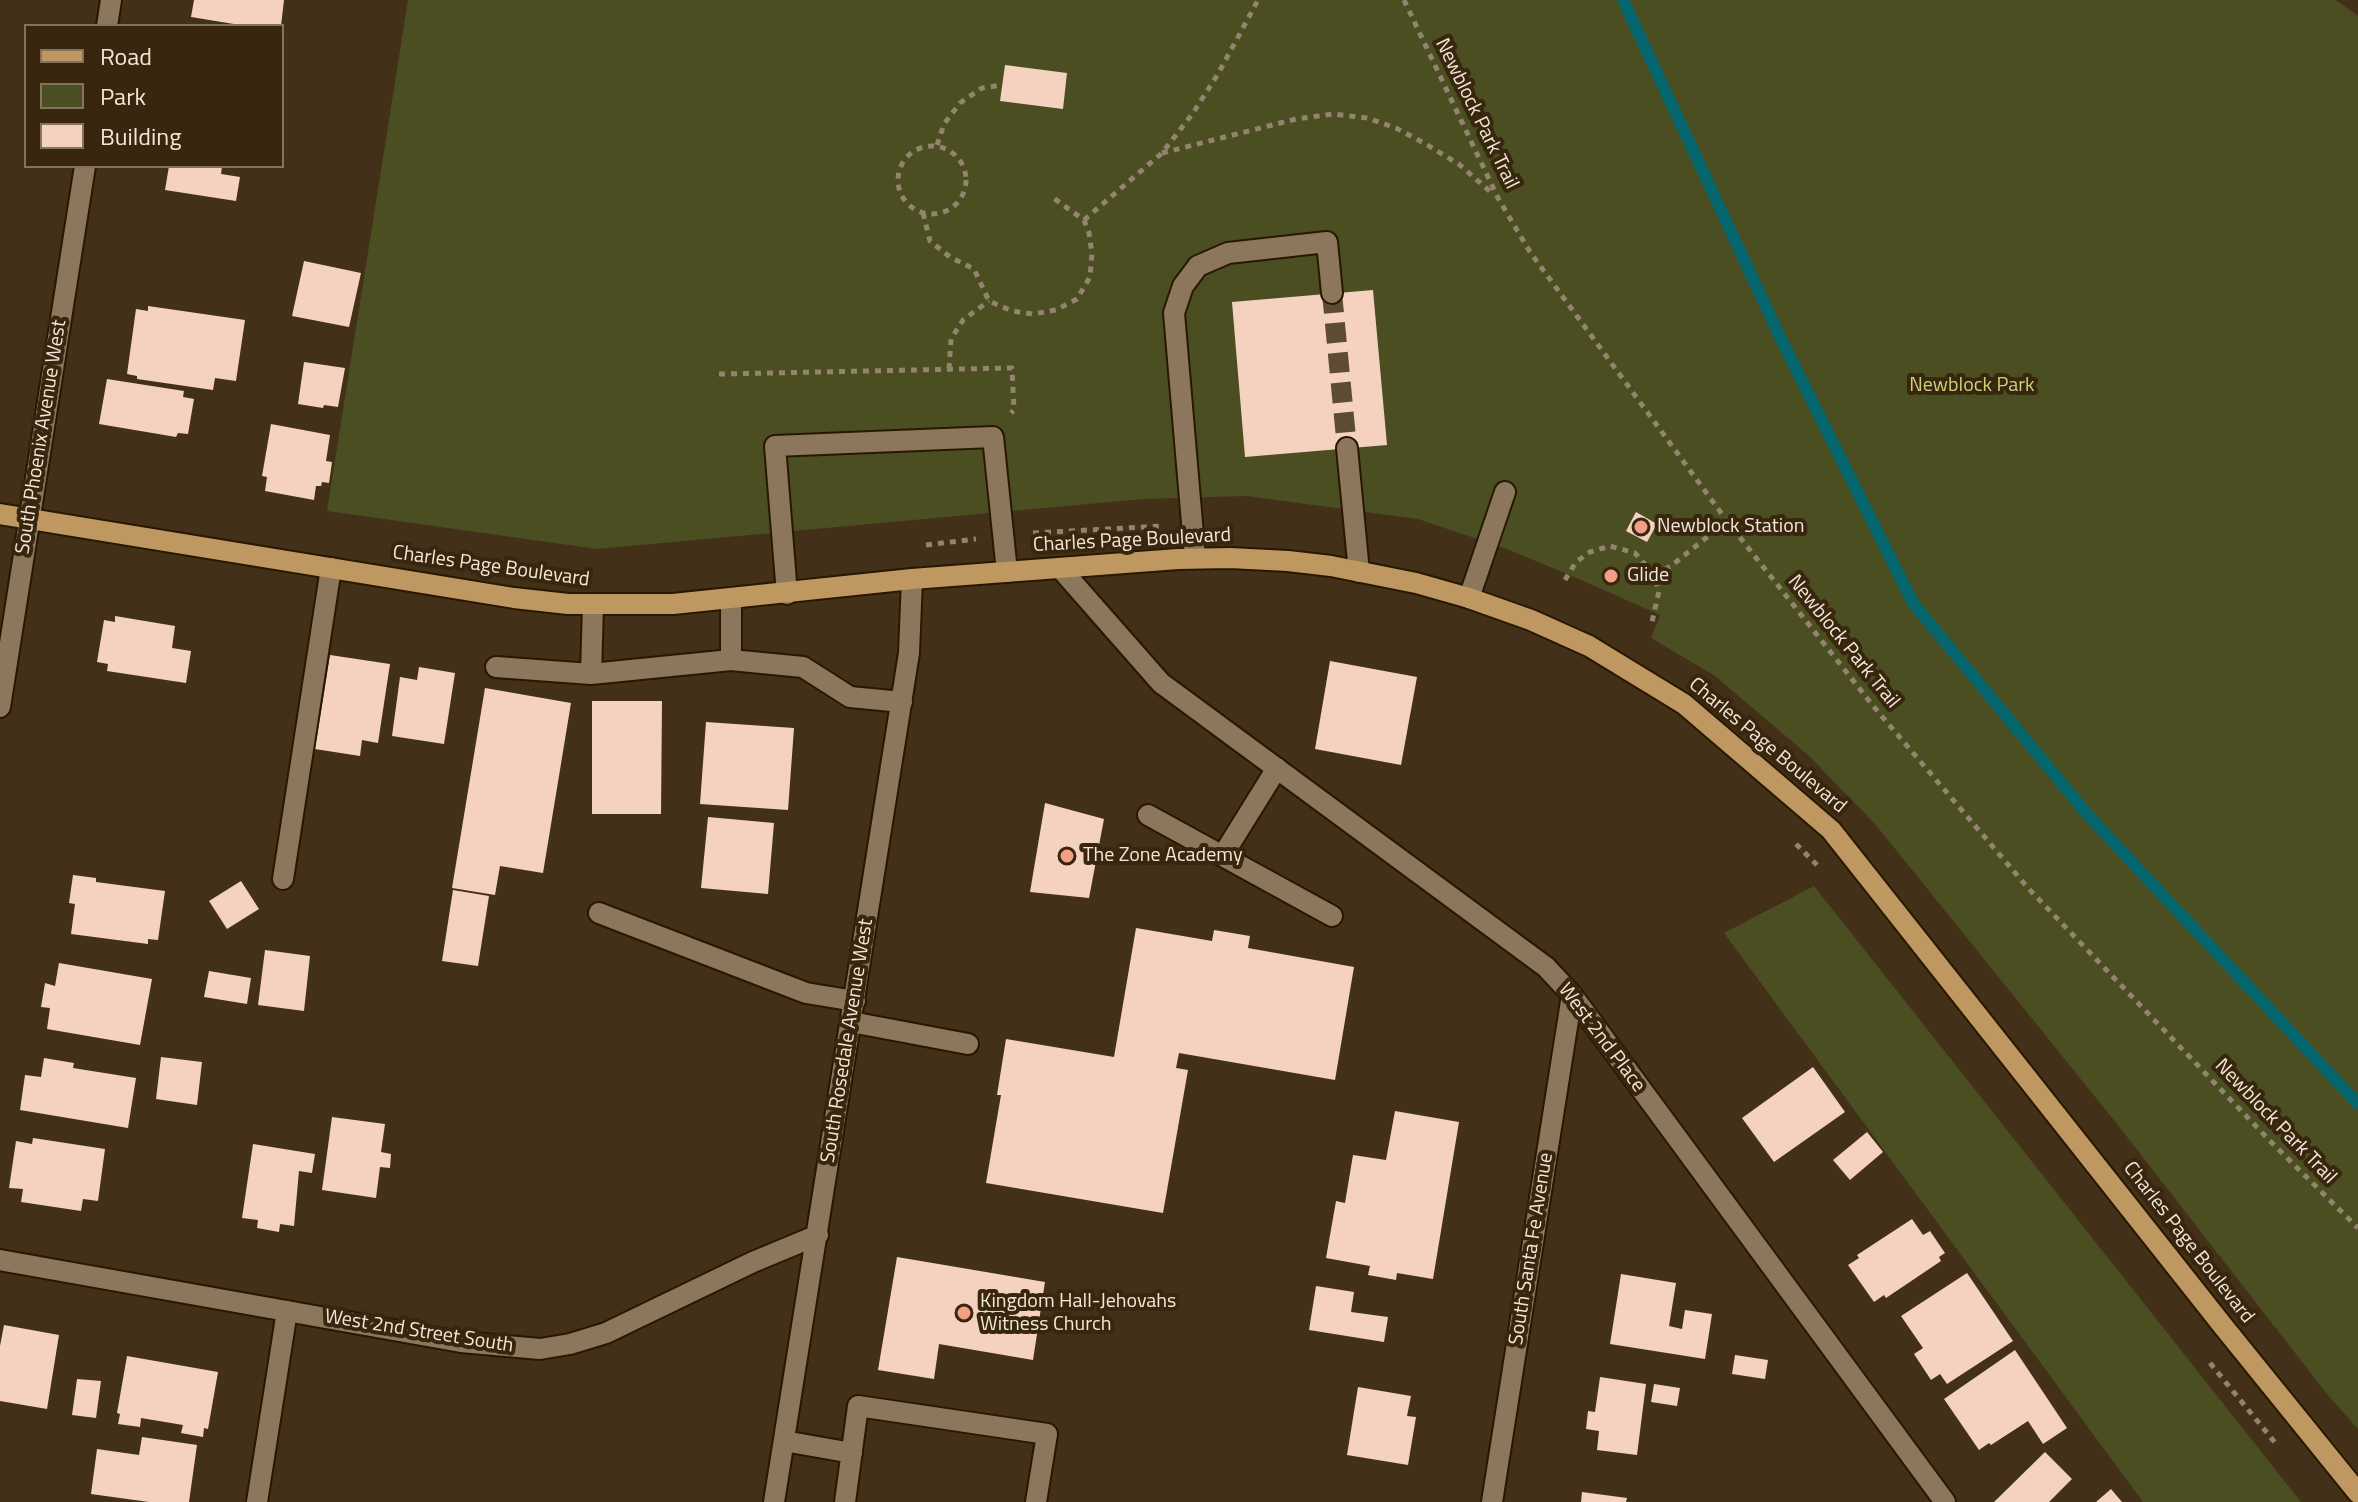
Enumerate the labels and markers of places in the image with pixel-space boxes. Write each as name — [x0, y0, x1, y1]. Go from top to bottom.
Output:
place label: Newblock Station — [1657, 515, 1804, 539]
marker: Newblock Station — [1632, 518, 1650, 536]
place label: Glide — [1627, 564, 1669, 588]
marker: Glide — [1602, 567, 1620, 585]
place label: The Zone Academy — [1083, 844, 1243, 868]
marker: The Zone Academy — [1058, 847, 1076, 865]
place label: Kingdom Hall-Jehovahs Witness Church — [980, 1290, 1176, 1337]
marker: Kingdom Hall-Jehovahs Witness Church — [955, 1304, 973, 1322]

